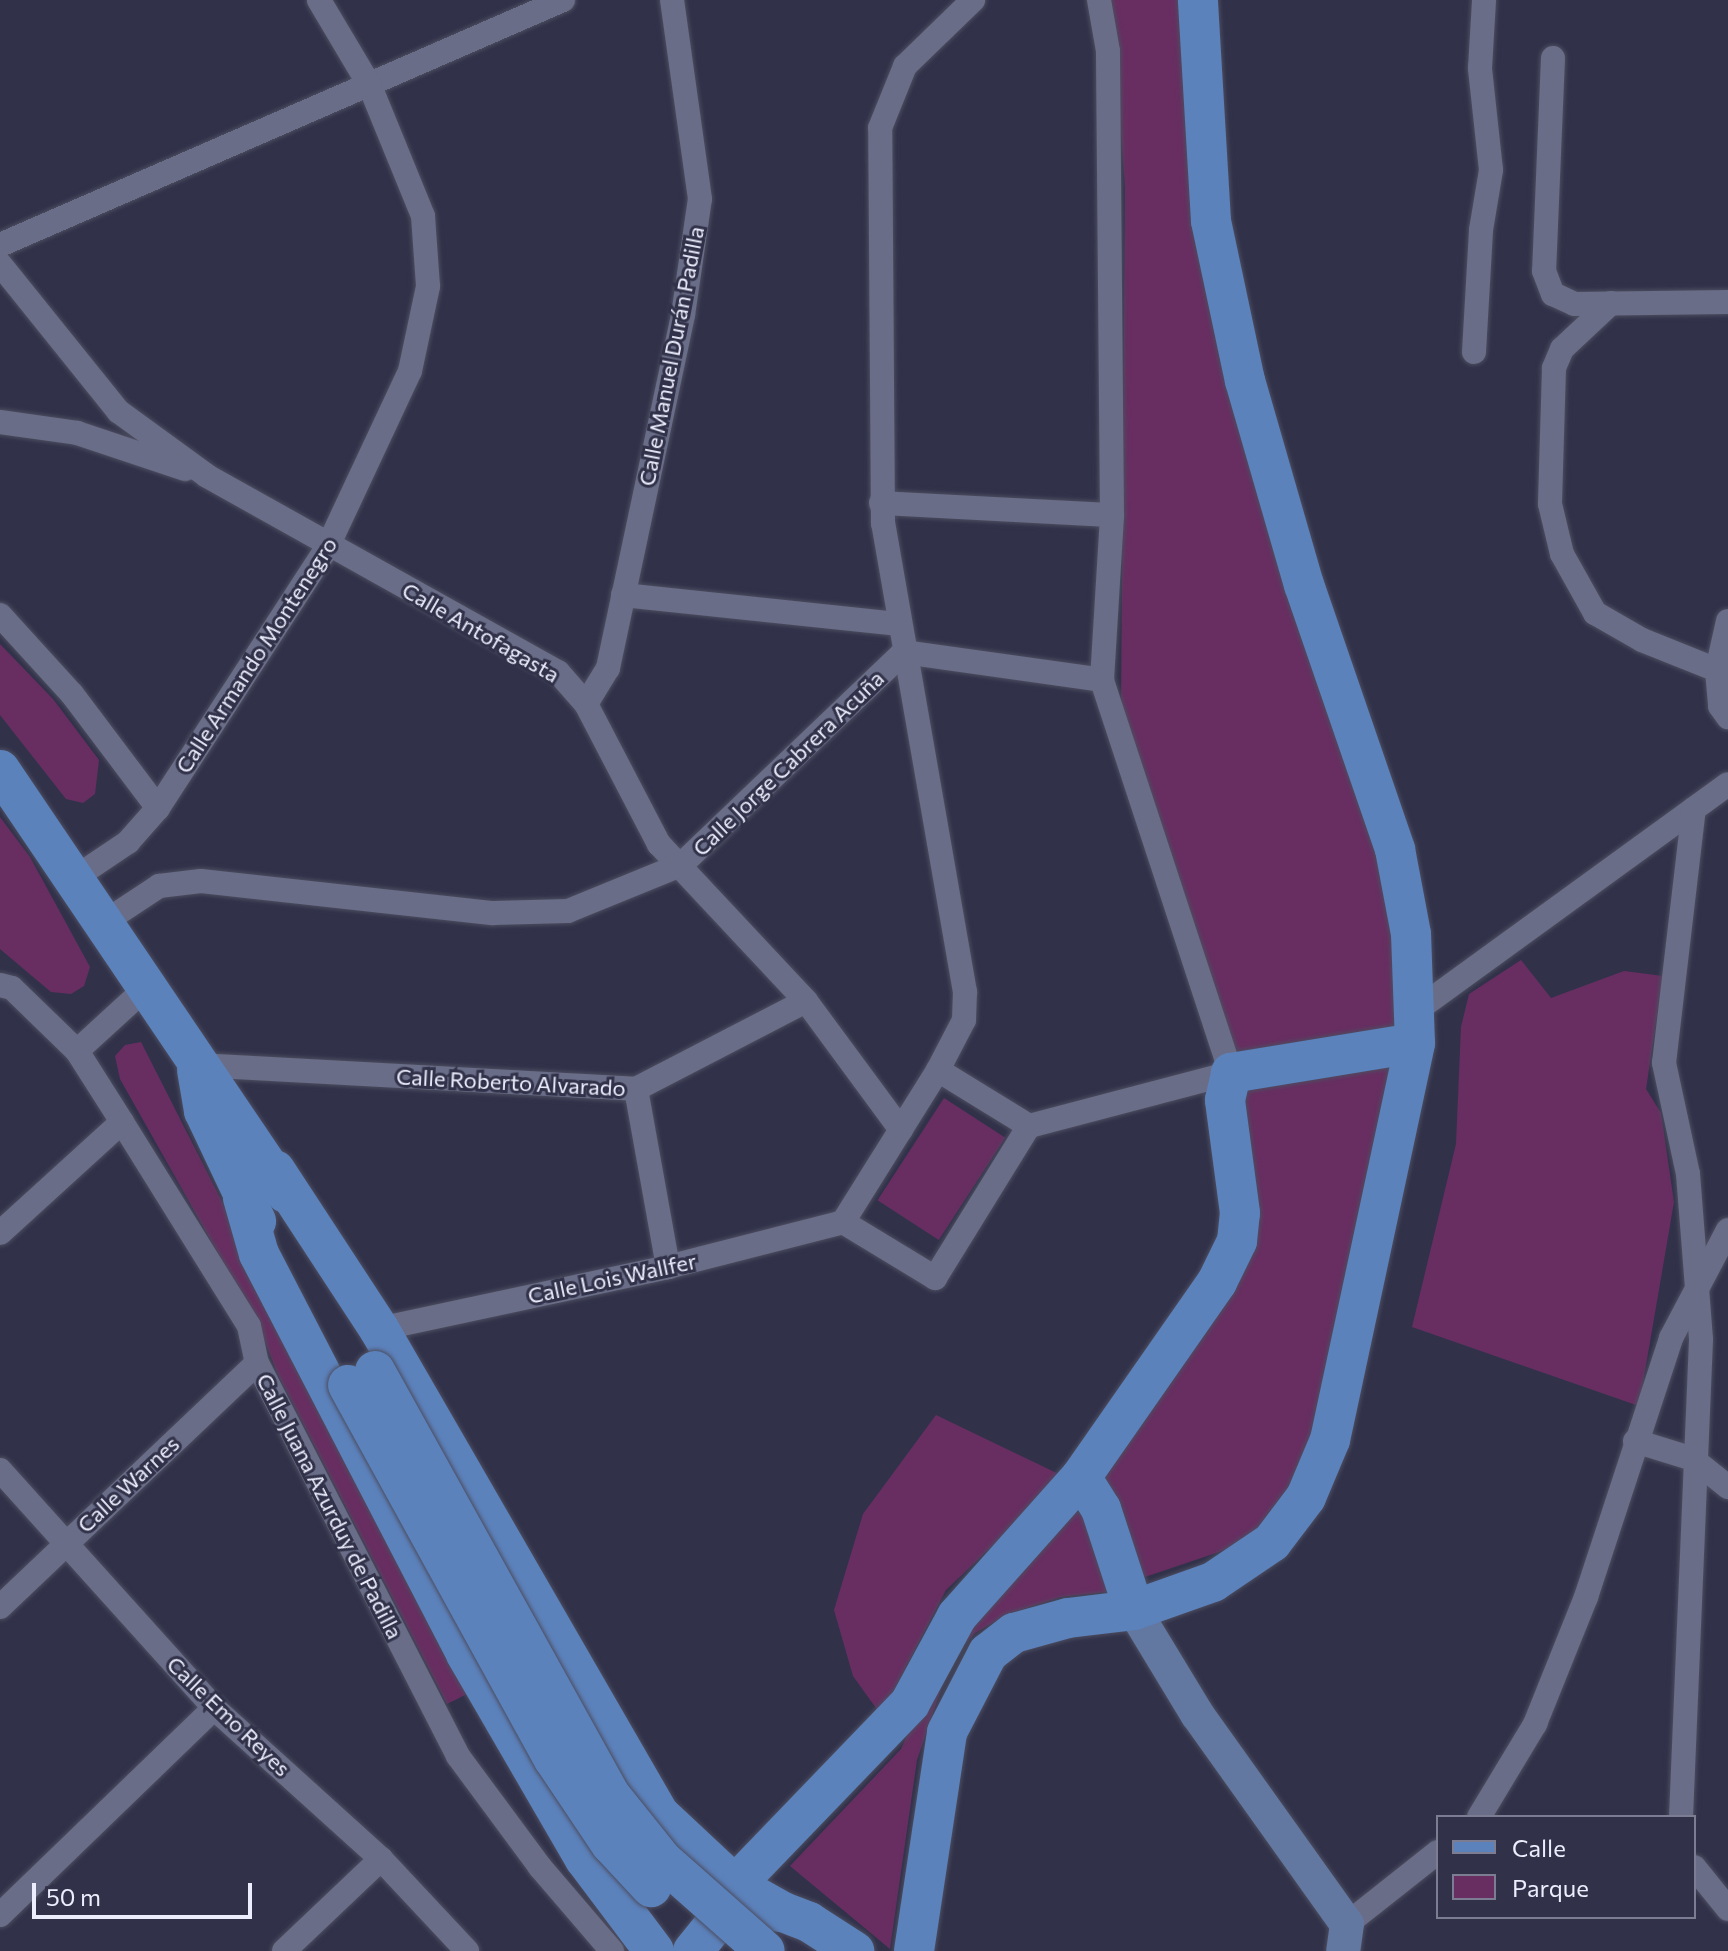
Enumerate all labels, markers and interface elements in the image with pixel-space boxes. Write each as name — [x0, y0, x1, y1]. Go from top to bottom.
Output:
street label: Calle Manuel Durán Padilla — [633, 224, 709, 488]
street label: Calle Armando Montenegro — [170, 532, 342, 778]
street label: Calle Antofagasta — [398, 576, 564, 688]
street label: Calle Jorge Cabrera Acuña — [687, 665, 889, 861]
street label: Calle Roberto Alvarado — [396, 1063, 626, 1101]
street label: Calle Lois Wallfer — [525, 1247, 699, 1309]
street label: Calle Juana Azurduy de Padilla — [251, 1369, 409, 1643]
street label: Calle Warnes — [72, 1430, 184, 1538]
street label: Calle Emo Reyes — [162, 1651, 296, 1781]
legend — [1436, 1815, 1696, 1919]
text: Calle — [1512, 1833, 1566, 1862]
scale bar — [36, 1867, 256, 1917]
text: Parque — [1512, 1873, 1589, 1902]
text: 50 m — [46, 1882, 101, 1911]

